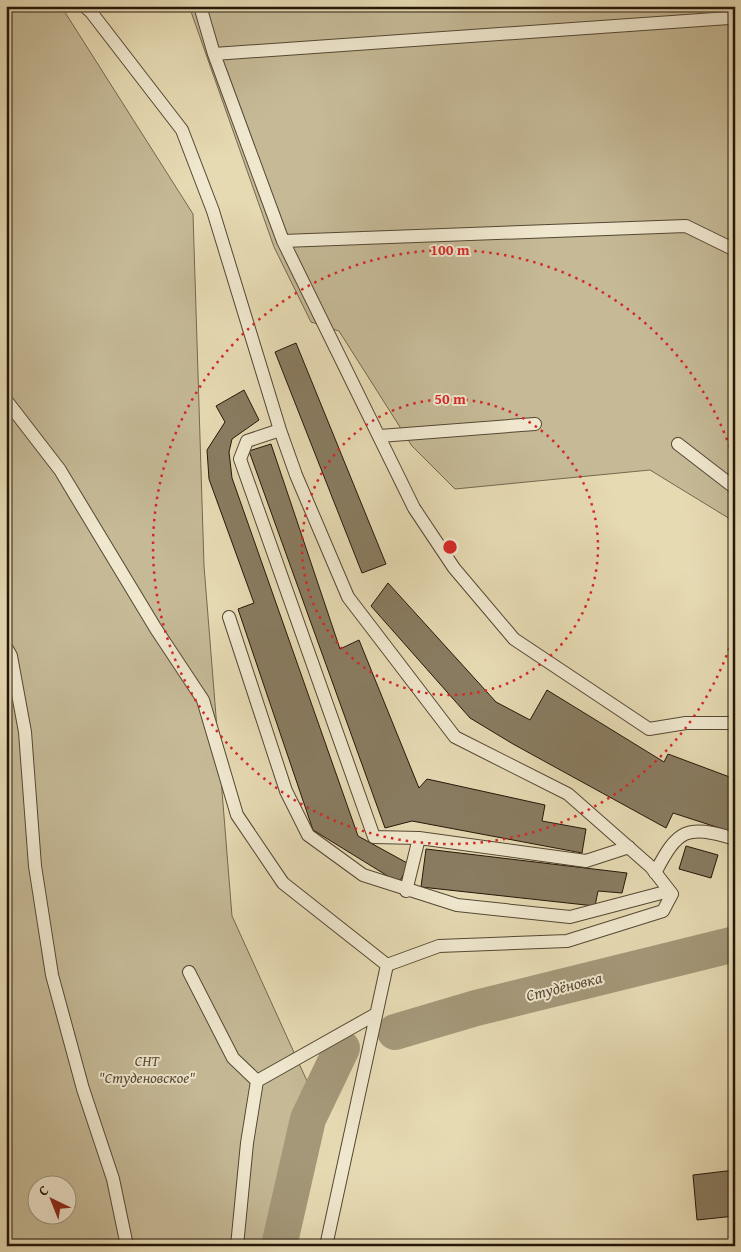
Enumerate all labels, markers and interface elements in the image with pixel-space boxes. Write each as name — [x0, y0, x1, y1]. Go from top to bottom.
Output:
text: 100 m — [430, 239, 470, 260]
text: 50 m — [434, 388, 466, 409]
centre of rings — [441, 538, 459, 556]
water label: Студёновка — [523, 965, 605, 1007]
park label: СНТ "Студеновское" — [99, 1050, 195, 1088]
north arrow — [28, 1174, 78, 1224]
text: С — [33, 1180, 53, 1201]

